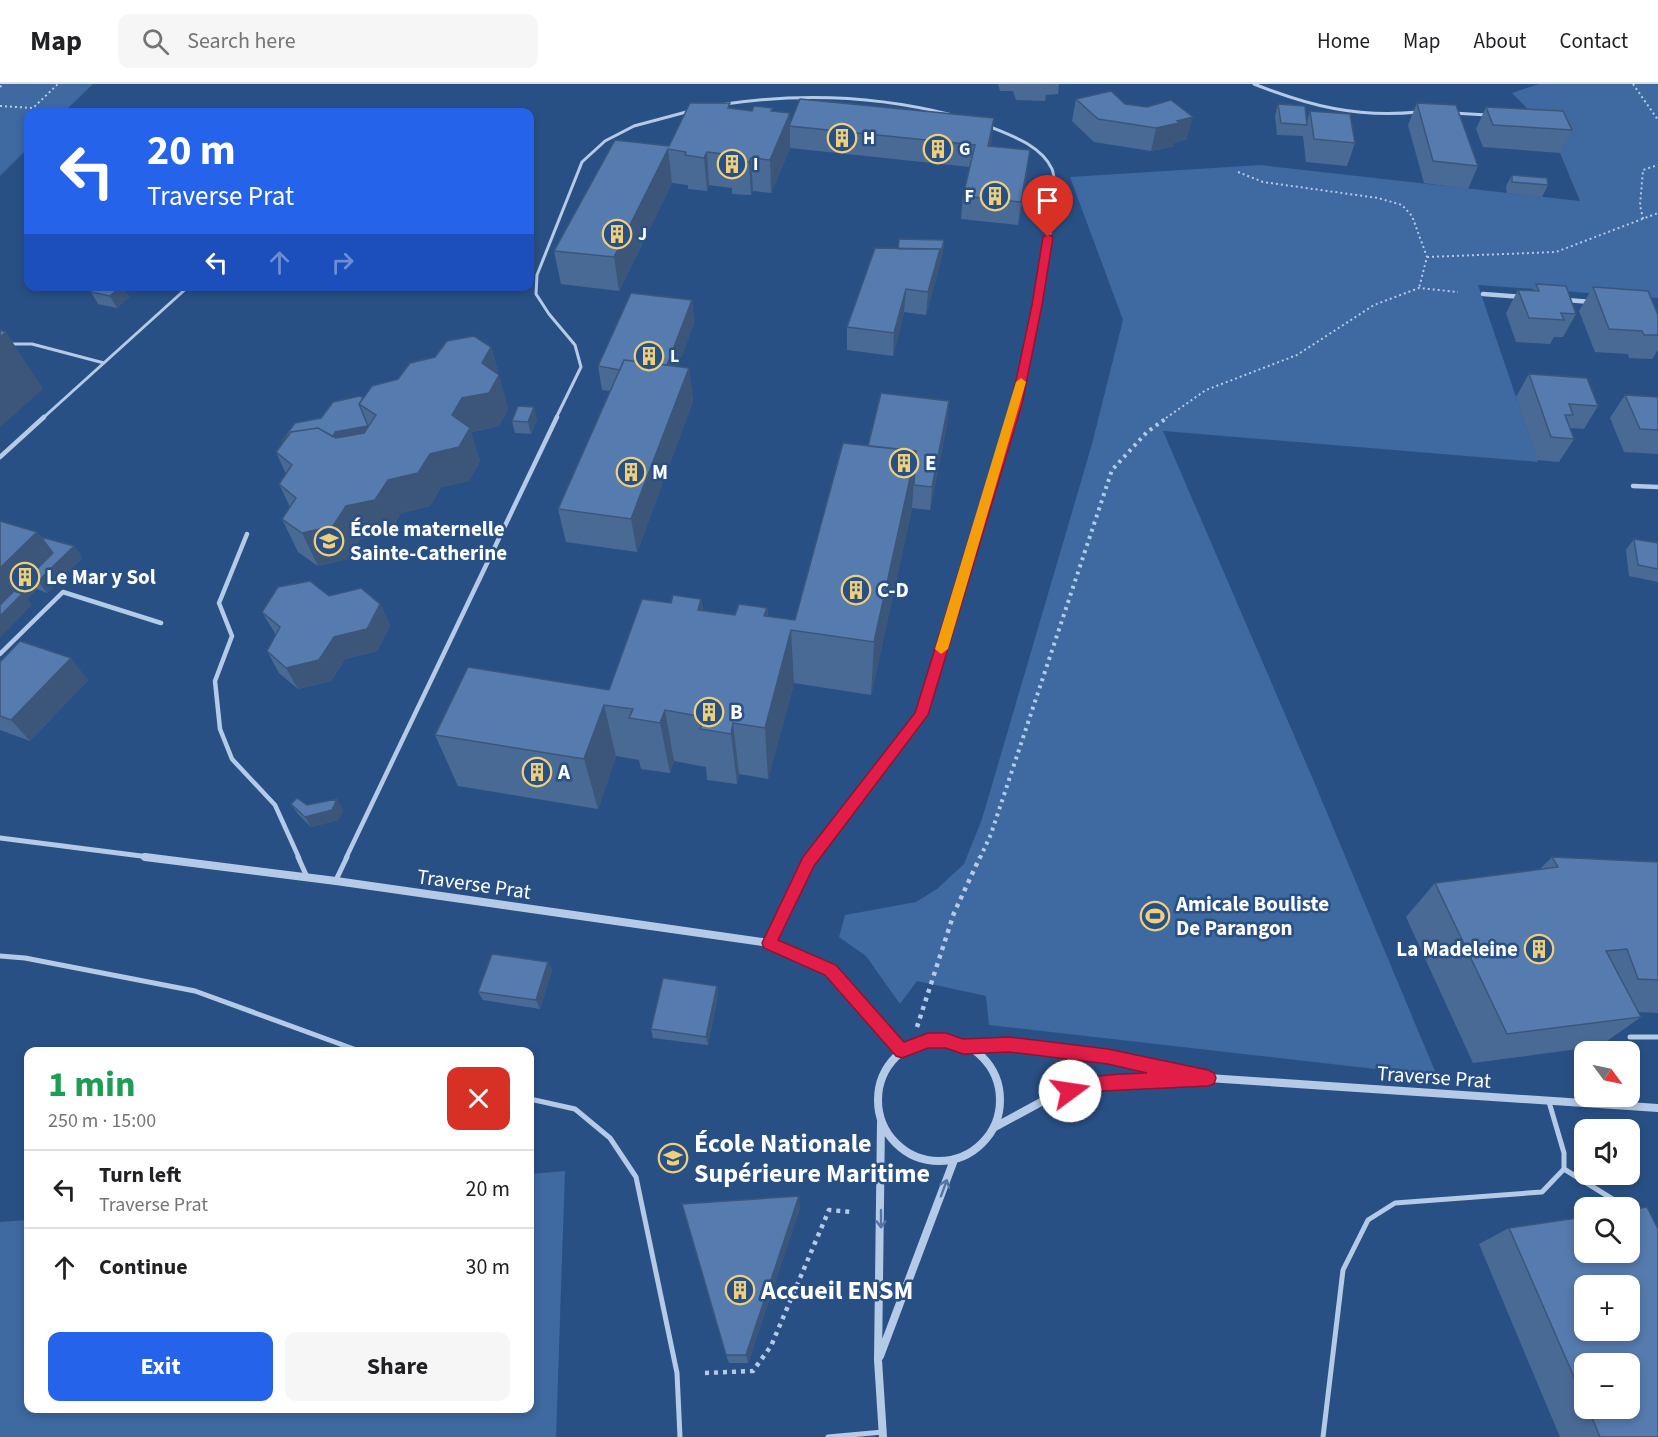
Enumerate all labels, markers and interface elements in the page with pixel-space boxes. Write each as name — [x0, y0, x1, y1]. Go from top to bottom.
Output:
search box — [118, 14, 538, 68]
text: Map — [30, 21, 82, 61]
icon: search — [139, 25, 172, 58]
text: Search here — [187, 25, 296, 57]
text: Home — [1317, 26, 1370, 56]
text: Map — [1403, 26, 1441, 56]
text: About — [1474, 26, 1526, 56]
text: Contact — [1559, 26, 1628, 56]
text: 20 m — [147, 121, 236, 181]
building icon: H — [826, 122, 858, 154]
place label: H — [863, 126, 875, 151]
icon: left — [48, 132, 126, 210]
building icon: G — [922, 133, 954, 165]
place label: G — [959, 137, 970, 162]
building icon: I — [716, 148, 748, 180]
place label: I — [753, 152, 758, 177]
pin — [1022, 175, 1073, 237]
text: Traverse Prat — [147, 177, 294, 216]
building icon: F — [979, 180, 1011, 212]
place label: F — [965, 184, 974, 209]
icon: arrive — [1031, 184, 1064, 217]
building icon: J — [601, 218, 633, 250]
place label: J — [638, 222, 647, 247]
icon: left — [200, 246, 233, 279]
icon: ahead — [263, 246, 296, 279]
icon: right — [326, 246, 359, 279]
building icon: L — [633, 340, 665, 372]
place label: L — [670, 344, 679, 369]
building icon: E — [888, 447, 920, 479]
place label: E — [925, 448, 937, 478]
building icon: M — [615, 456, 647, 488]
place label: M — [652, 457, 668, 487]
place label: École maternelle Sainte-Catherine — [350, 514, 507, 568]
school or university icon: École maternelle Sainte-Catherine — [313, 525, 345, 557]
building icon: Le Mar y Sol — [9, 561, 41, 593]
place label: Le Mar y Sol — [46, 562, 156, 592]
building icon: C-D — [840, 574, 872, 606]
place label: C-D — [877, 575, 909, 605]
building icon: B — [693, 696, 725, 728]
place label: B — [730, 697, 743, 727]
building icon: A — [521, 756, 553, 788]
place label: A — [557, 757, 571, 787]
street label: Traverse Prat — [415, 861, 533, 907]
place label: Amicale Bouliste De Parangon — [1175, 889, 1329, 943]
sports icon: Amicale Bouliste De Parangon — [1139, 900, 1171, 932]
building icon: La Madeleine — [1523, 933, 1555, 965]
place label: La Madeleine — [1396, 934, 1518, 964]
north arrow — [1574, 1041, 1640, 1107]
map controls — [1574, 1041, 1640, 1419]
street label: Traverse Prat — [1376, 1058, 1492, 1096]
text: 1 min — [48, 1059, 136, 1110]
position arrow — [1038, 1059, 1102, 1123]
button: close — [447, 1067, 510, 1130]
text: 250 m · 15:00 — [48, 1107, 156, 1135]
button: sound — [1574, 1119, 1640, 1185]
place label: École Nationale Supérieure Maritime — [694, 1125, 930, 1192]
school or university icon: École Nationale Supérieure Maritime — [657, 1142, 689, 1174]
text: Turn left — [99, 1159, 181, 1191]
icon: left — [48, 1173, 81, 1206]
text: 20 m — [465, 1173, 510, 1205]
one-way arrow — [939, 1179, 950, 1198]
text: Traverse Prat — [99, 1191, 208, 1219]
button: search — [1574, 1197, 1640, 1263]
one-way arrow — [875, 1208, 887, 1228]
icon: ahead — [48, 1251, 81, 1284]
text: Continue — [99, 1251, 188, 1283]
text: 30 m — [465, 1251, 510, 1283]
place label: Accueil ENSM — [760, 1272, 913, 1309]
building icon: Accueil ENSM — [724, 1274, 756, 1306]
button: + — [1574, 1275, 1640, 1341]
button: Exit — [48, 1332, 273, 1401]
button: Share — [285, 1332, 510, 1401]
button: − — [1574, 1353, 1640, 1419]

